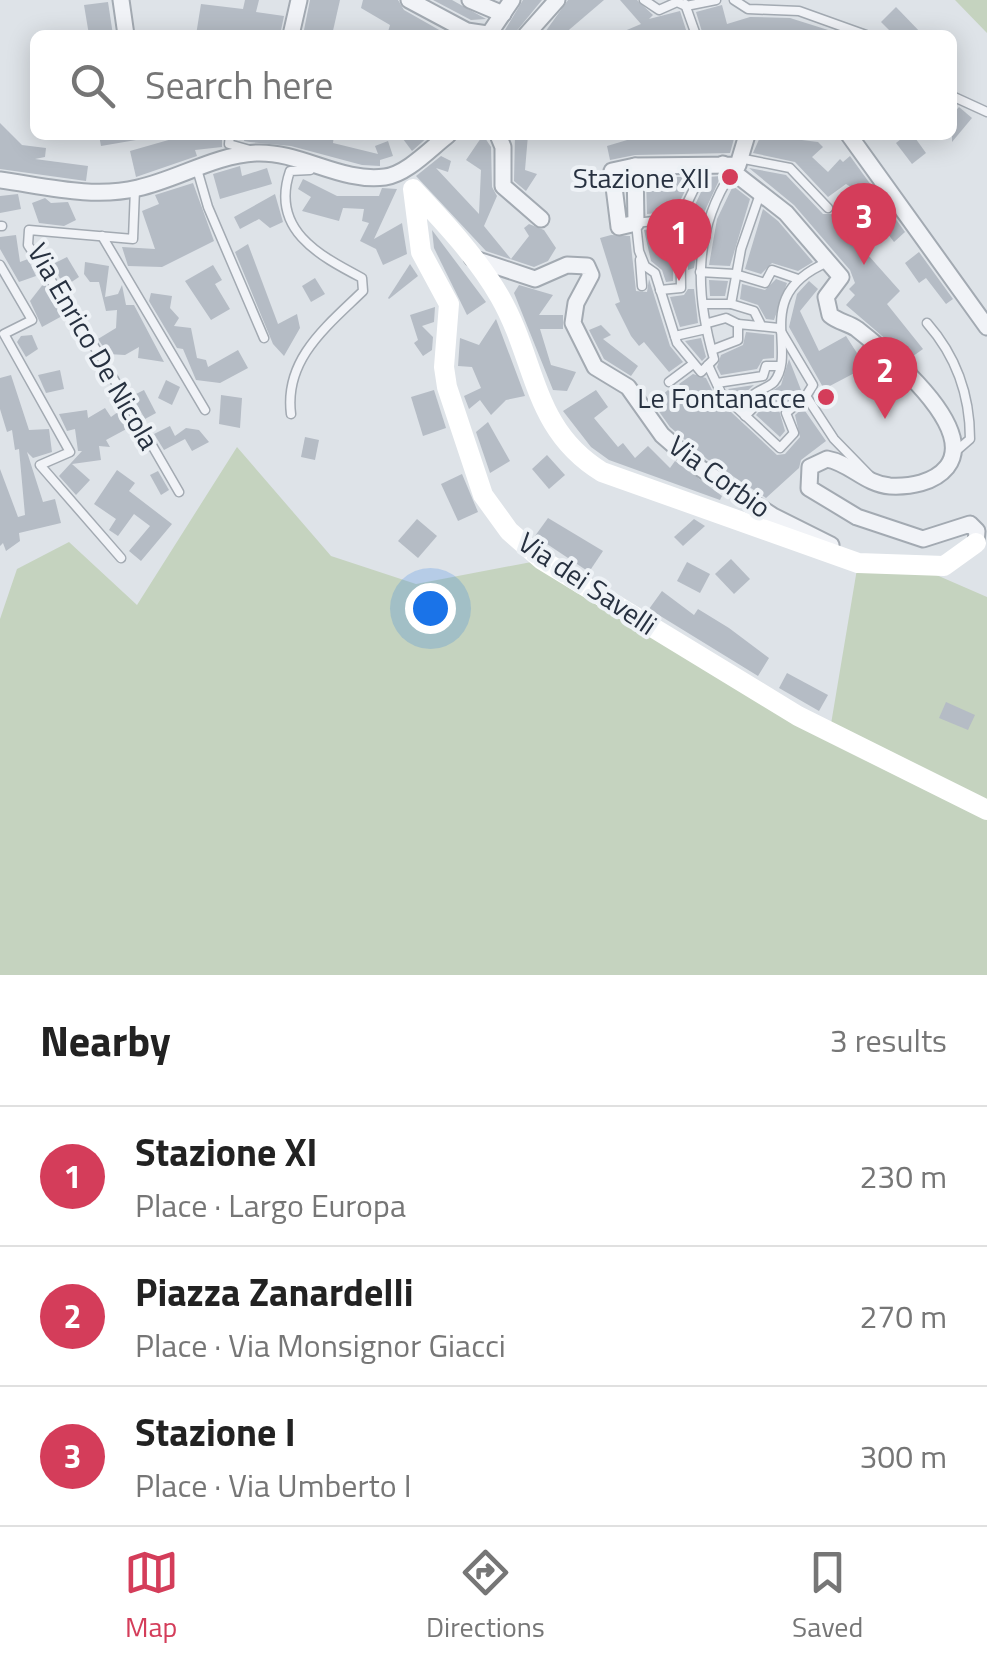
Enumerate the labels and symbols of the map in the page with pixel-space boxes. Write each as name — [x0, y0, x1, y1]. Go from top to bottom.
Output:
place label: Stazione XII — [573, 156, 710, 199]
marker: Stazione XII — [719, 166, 741, 188]
pin: 3 — [832, 182, 896, 265]
pin: 1 — [646, 198, 712, 281]
street label: Via Enrico De Nicola — [17, 234, 171, 458]
pin: 2 — [852, 336, 918, 419]
place label: Le Fontanacce — [637, 376, 806, 419]
marker: Le Fontanacce — [815, 386, 837, 408]
street label: Via Corbio — [660, 424, 780, 528]
street label: Via dei Savelli — [510, 521, 666, 645]
your location — [405, 583, 456, 634]

